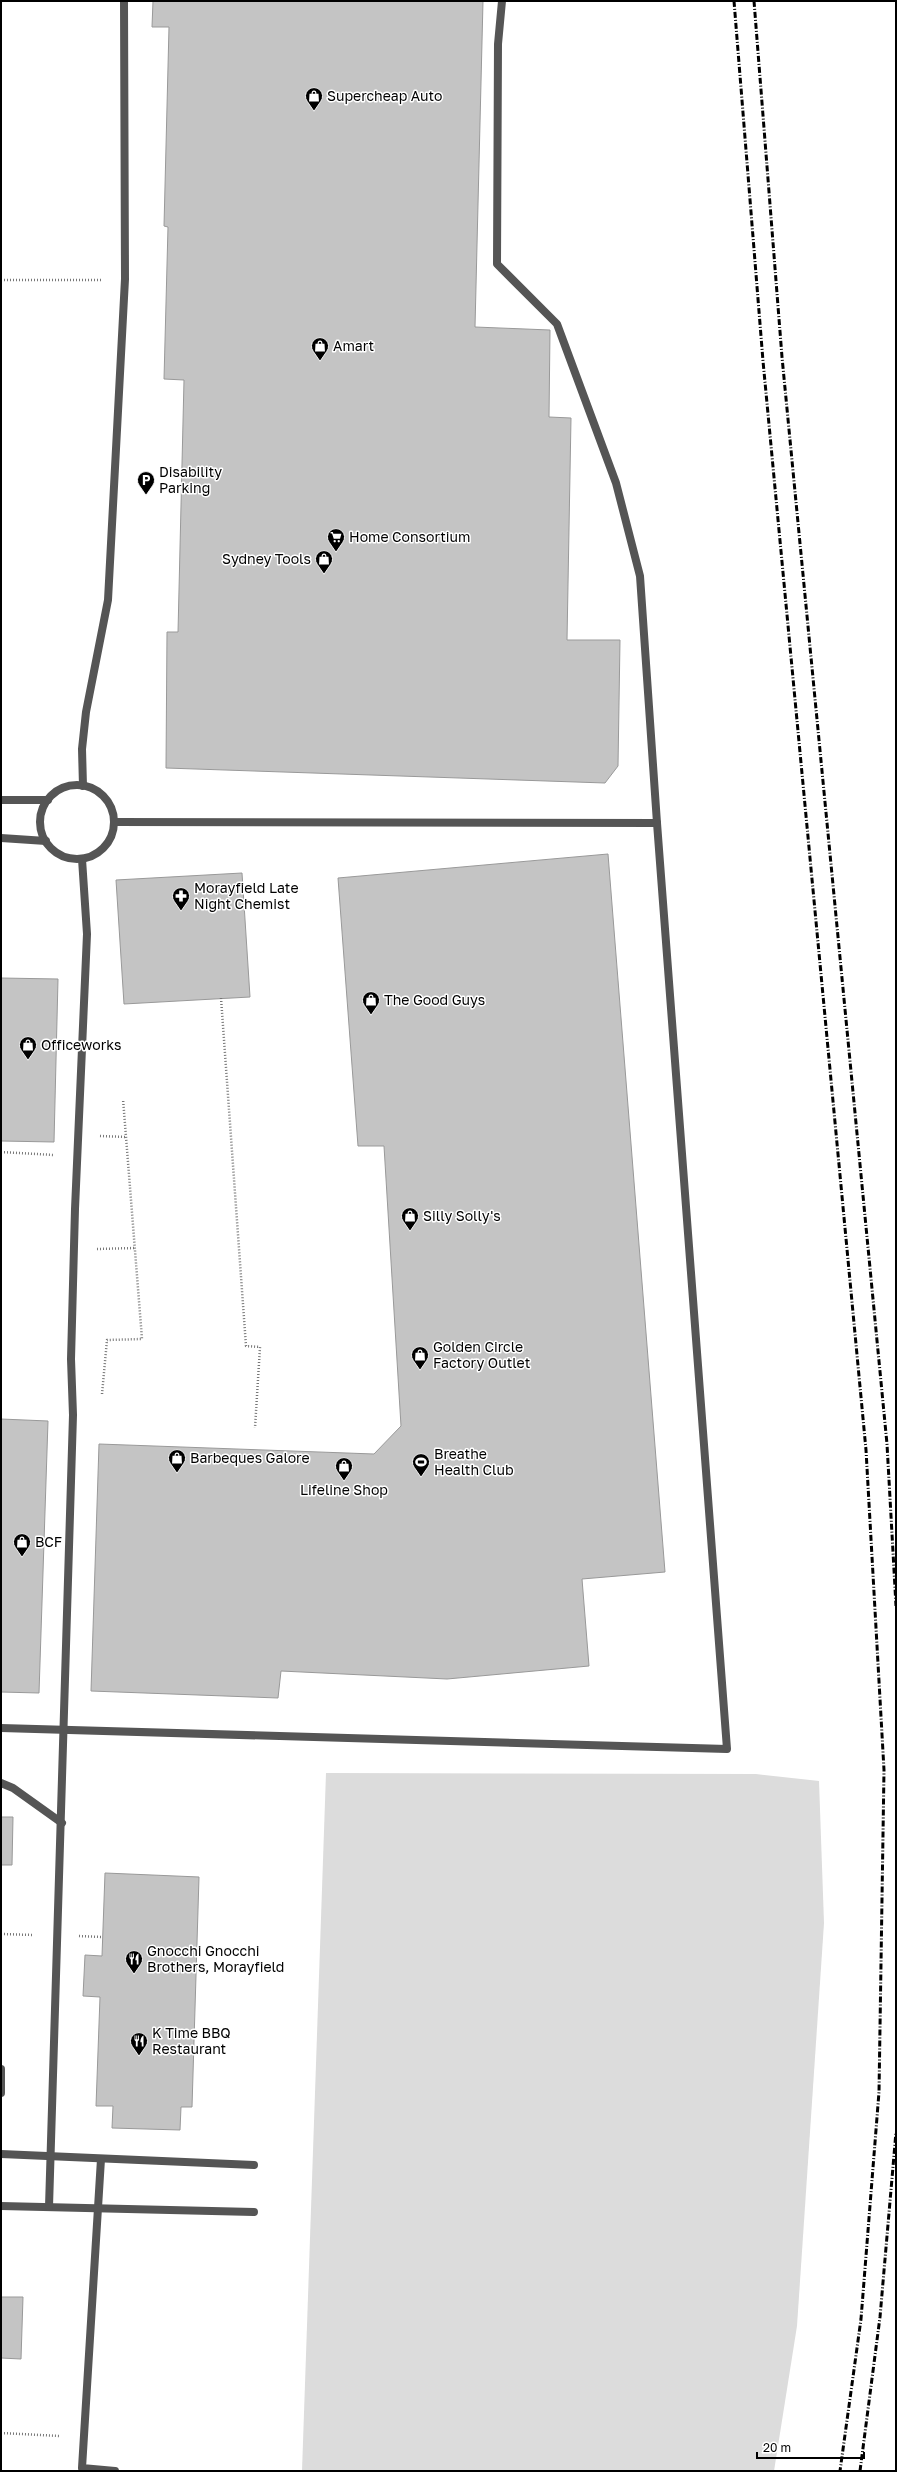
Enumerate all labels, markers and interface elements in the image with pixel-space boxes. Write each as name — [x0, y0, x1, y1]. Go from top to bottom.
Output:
shop icon: Supercheap Auto — [304, 86, 324, 111]
place label: Supercheap Auto — [327, 87, 442, 104]
shop icon: Amart — [310, 336, 330, 361]
place label: Amart — [333, 337, 374, 354]
place label: Disability Parking — [159, 463, 222, 496]
parking icon: Disability Parking — [136, 470, 156, 495]
supermarket icon: Home Consortium — [326, 527, 346, 552]
place label: Home Consortium — [349, 528, 470, 545]
shop icon: Sydney Tools — [314, 549, 334, 574]
place label: Sydney Tools — [222, 550, 311, 567]
place label: Morayfield Late Night Chemist — [194, 879, 299, 912]
pharmacy icon: Morayfield Late Night Chemist — [171, 886, 191, 911]
shop icon: The Good Guys — [361, 990, 381, 1015]
place label: The Good Guys — [384, 991, 485, 1008]
shop icon: Officeworks — [18, 1035, 38, 1060]
place label: Officeworks — [41, 1036, 121, 1053]
shop icon: Silly Solly's — [400, 1206, 420, 1231]
place label: Silly Solly's — [423, 1207, 501, 1224]
place label: Golden Circle Factory Outlet — [433, 1338, 530, 1371]
shop icon: Golden Circle Factory Outlet — [410, 1345, 430, 1370]
place label: Breathe Health Club — [434, 1445, 514, 1478]
shop icon: Barbeques Galore — [167, 1448, 187, 1473]
place label: Barbeques Galore — [190, 1449, 310, 1466]
sports icon: Breathe Health Club — [411, 1452, 431, 1477]
shop icon: Lifeline Shop — [334, 1456, 354, 1481]
place label: Lifeline Shop — [300, 1481, 388, 1498]
shop icon: BCF — [12, 1532, 32, 1557]
place label: BCF — [35, 1533, 62, 1550]
place label: Gnocchi Gnocchi Brothers, Morayfield — [147, 1942, 284, 1975]
restaurant icon: Gnocchi Gnocchi Brothers, Morayfield — [124, 1949, 144, 1974]
place label: K Time BBQ Restaurant — [152, 2024, 231, 2057]
restaurant icon: K Time BBQ Restaurant — [129, 2031, 149, 2056]
scale bar — [757, 2434, 864, 2460]
text: 20 m — [763, 2440, 791, 2455]

